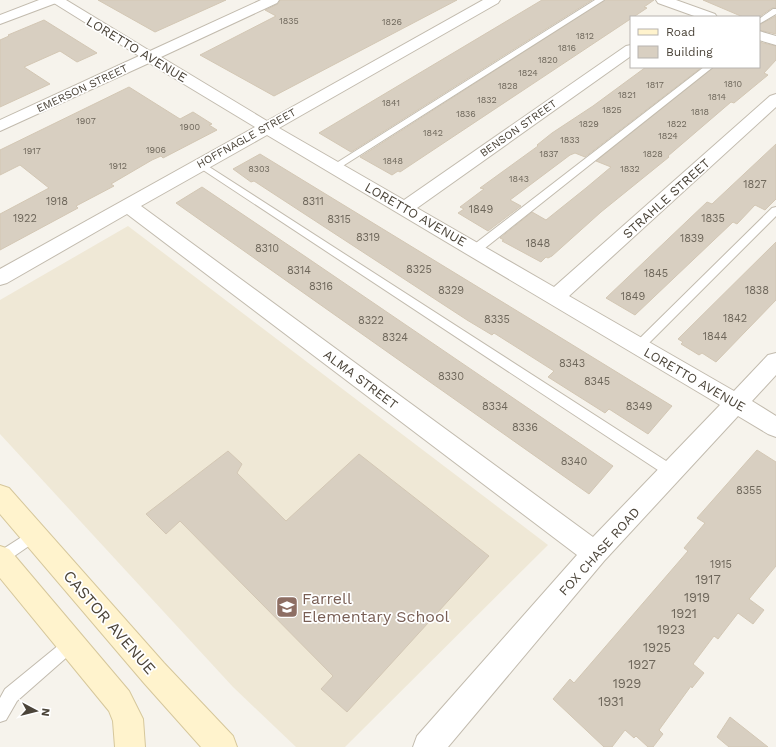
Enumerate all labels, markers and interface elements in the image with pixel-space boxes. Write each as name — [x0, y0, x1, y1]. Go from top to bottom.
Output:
street label: LORETTO AVENUE — [84, 13, 190, 85]
house number: 1835 — [279, 16, 299, 26]
legend — [630, 16, 760, 68]
house number: 1826 — [382, 17, 402, 27]
text: Road — [666, 25, 695, 39]
house number: 1812 — [576, 31, 594, 41]
house number: 1816 — [558, 43, 576, 53]
text: Building — [666, 45, 713, 59]
house number: 1820 — [538, 55, 558, 65]
street label: EMERSON STREET — [35, 61, 130, 115]
house number: 1824 — [518, 68, 538, 78]
house number: 1810 — [724, 79, 742, 89]
house number: 1817 — [646, 80, 664, 90]
house number: 1828 — [498, 81, 518, 91]
house number: 1821 — [618, 90, 636, 100]
house number: 1814 — [708, 92, 727, 102]
house number: 1832 — [477, 95, 497, 105]
street label: BENSON STREET — [477, 97, 559, 160]
house number: 1841 — [382, 98, 400, 108]
house number: 1825 — [602, 105, 622, 115]
street label: HOFFNAGLE STREET — [194, 106, 298, 171]
house number: 1818 — [691, 107, 709, 117]
house number: 1836 — [456, 109, 476, 119]
house number: 1907 — [76, 116, 96, 126]
house number: 1829 — [579, 119, 599, 129]
house number: 1822 — [667, 119, 687, 129]
house number: 1900 — [180, 122, 201, 132]
house number: 1842 — [423, 128, 443, 138]
house number: 1824 — [658, 131, 678, 141]
house number: 1833 — [560, 135, 580, 145]
house number: 1906 — [146, 145, 166, 155]
house number: 1917 — [23, 146, 41, 156]
house number: 1837 — [540, 149, 558, 159]
house number: 1828 — [643, 149, 663, 159]
street label: STRAHLE STREET — [620, 155, 713, 241]
house number: 1848 — [383, 156, 403, 166]
house number: 1912 — [109, 161, 127, 171]
house number: 8303 — [248, 164, 270, 174]
house number: 1832 — [620, 164, 640, 174]
house number: 1843 — [509, 174, 529, 184]
house number: 1827 — [743, 178, 767, 191]
street label: LORETTO AVENUE — [362, 179, 469, 250]
house number: 1918 — [46, 195, 68, 208]
house number: 8311 — [302, 195, 324, 208]
house number: 1849 — [469, 203, 493, 216]
house number: 1922 — [13, 212, 37, 225]
house number: 1835 — [701, 212, 725, 225]
house number: 8315 — [327, 213, 351, 226]
house number: 8319 — [356, 231, 380, 244]
house number: 1839 — [680, 232, 704, 245]
house number: 1848 — [526, 237, 550, 250]
house number: 8310 — [255, 242, 279, 255]
house number: 8325 — [406, 263, 432, 276]
house number: 8314 — [287, 264, 311, 277]
house number: 1845 — [644, 267, 668, 280]
house number: 8316 — [309, 280, 333, 293]
house number: 8329 — [438, 284, 464, 297]
house number: 1838 — [745, 284, 769, 297]
house number: 1849 — [621, 290, 645, 303]
house number: 1842 — [723, 312, 747, 325]
house number: 8335 — [484, 313, 510, 326]
house number: 8322 — [358, 314, 384, 327]
house number: 1844 — [703, 330, 728, 343]
house number: 8324 — [382, 331, 408, 344]
street label: LORETTO AVENUE — [641, 344, 748, 415]
street label: ALMA STREET — [321, 347, 401, 412]
house number: 8343 — [559, 357, 585, 370]
house number: 8330 — [438, 370, 464, 383]
house number: 8345 — [584, 375, 610, 388]
house number: 8334 — [482, 400, 508, 413]
house number: 8349 — [626, 400, 652, 413]
house number: 8336 — [512, 421, 538, 434]
house number: 8340 — [561, 455, 587, 468]
house number: 8355 — [736, 484, 762, 497]
street label: FOX CHASE ROAD — [556, 504, 643, 598]
house number: 1915 — [710, 558, 732, 571]
street label: CASTOR AVENUE — [59, 567, 160, 678]
house number: 1917 — [695, 572, 721, 587]
place label: Farrell Elementary School — [302, 589, 450, 626]
house number: 1919 — [684, 590, 710, 605]
school or university icon: Farrell Elementary School — [274, 594, 300, 620]
house number: 1921 — [671, 606, 697, 621]
house number: 1923 — [657, 622, 685, 637]
house number: 1925 — [643, 640, 671, 655]
house number: 1927 — [628, 657, 656, 672]
house number: 1929 — [613, 676, 641, 691]
north arrow — [16, 691, 56, 731]
house number: 1931 — [598, 694, 624, 709]
text: N — [38, 707, 52, 717]

